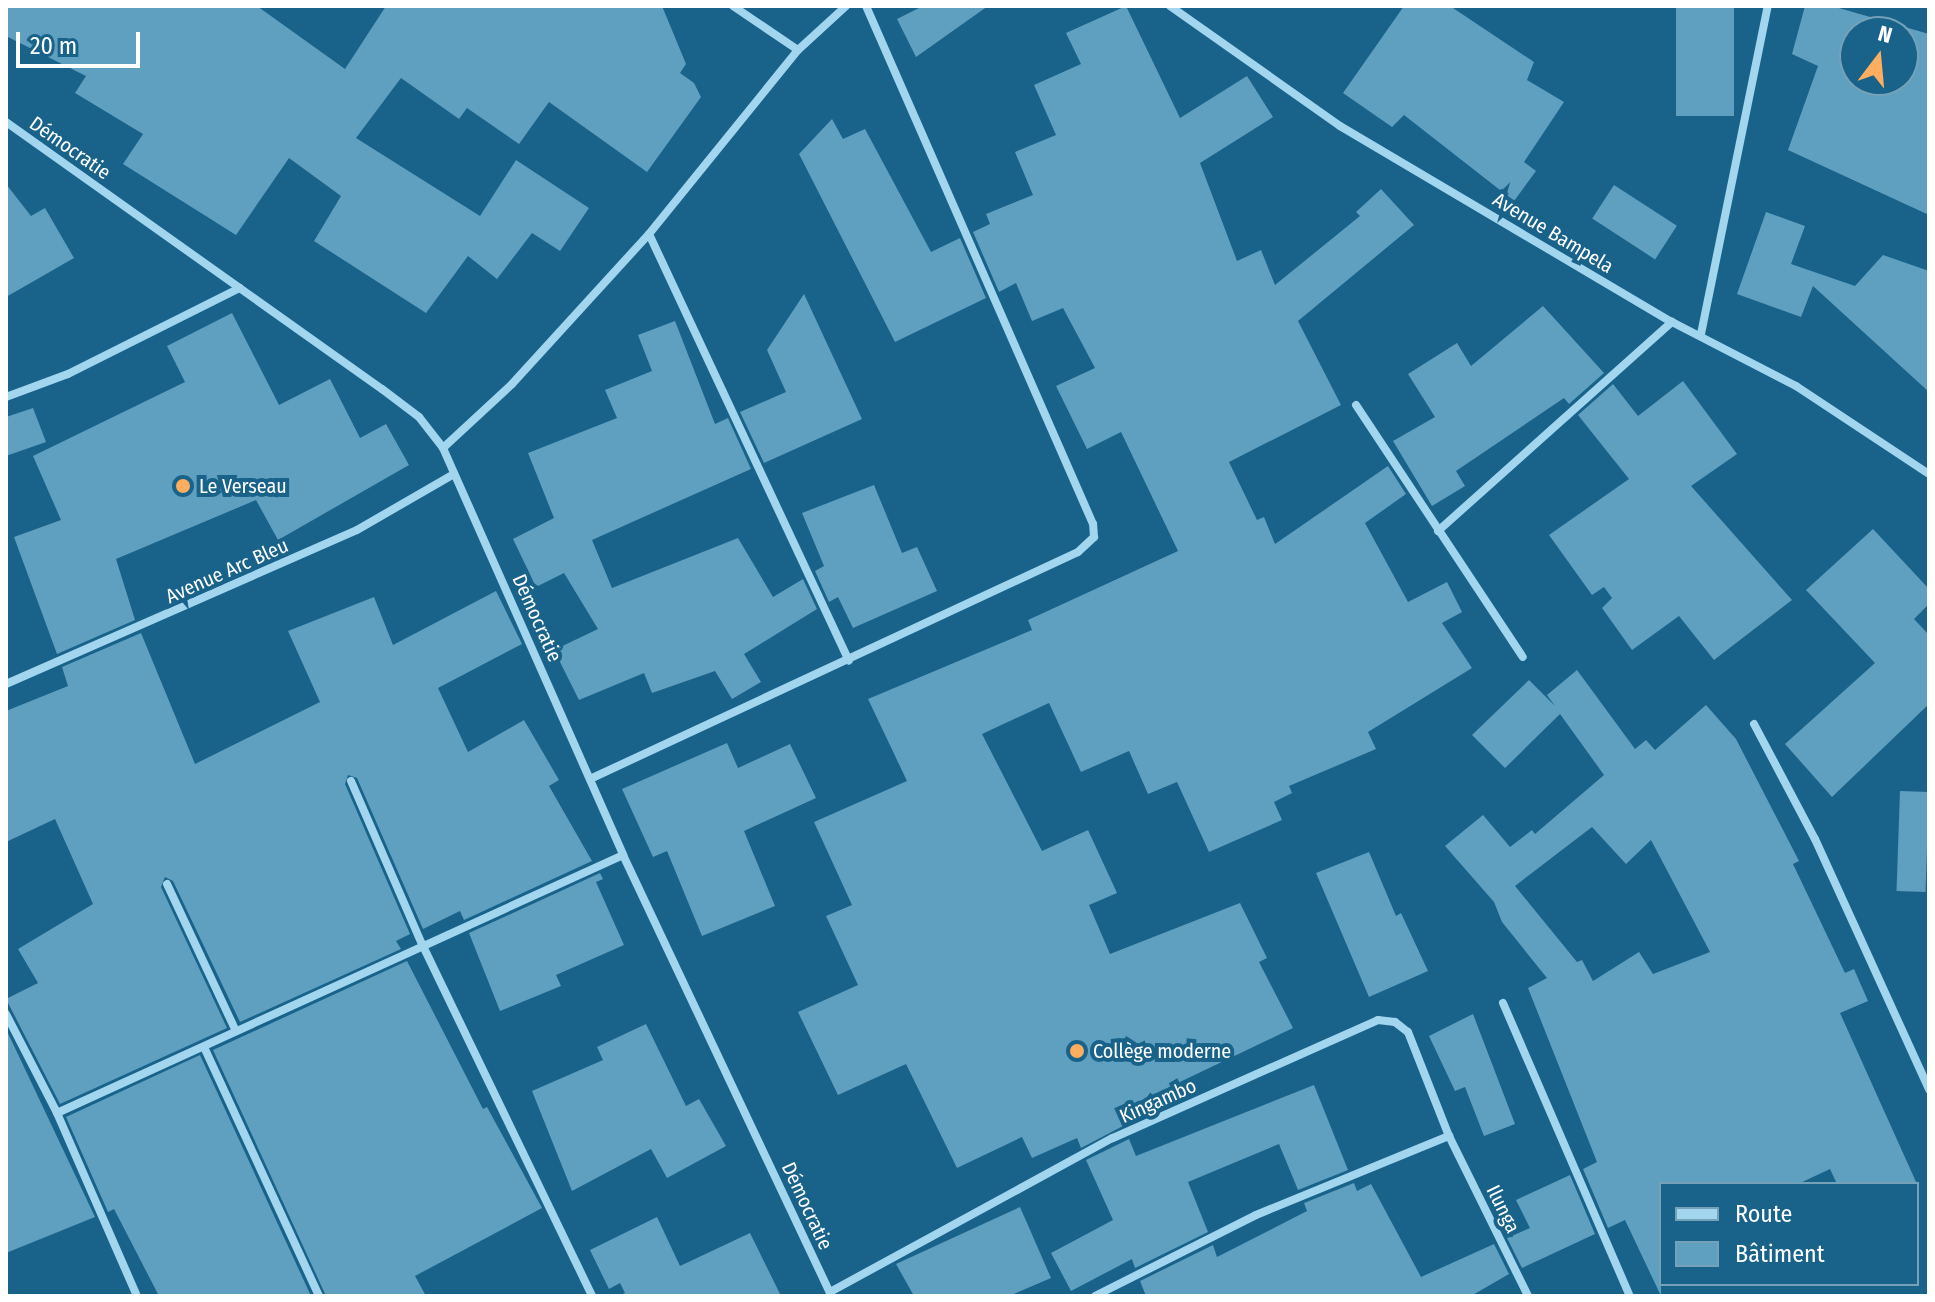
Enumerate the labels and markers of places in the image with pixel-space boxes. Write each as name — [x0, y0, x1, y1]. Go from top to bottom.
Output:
place label: Le Verseau — [199, 474, 287, 498]
marker: Le Verseau — [174, 477, 192, 495]
place label: Collège moderne — [1093, 1039, 1231, 1063]
marker: Collège moderne — [1068, 1042, 1086, 1060]

